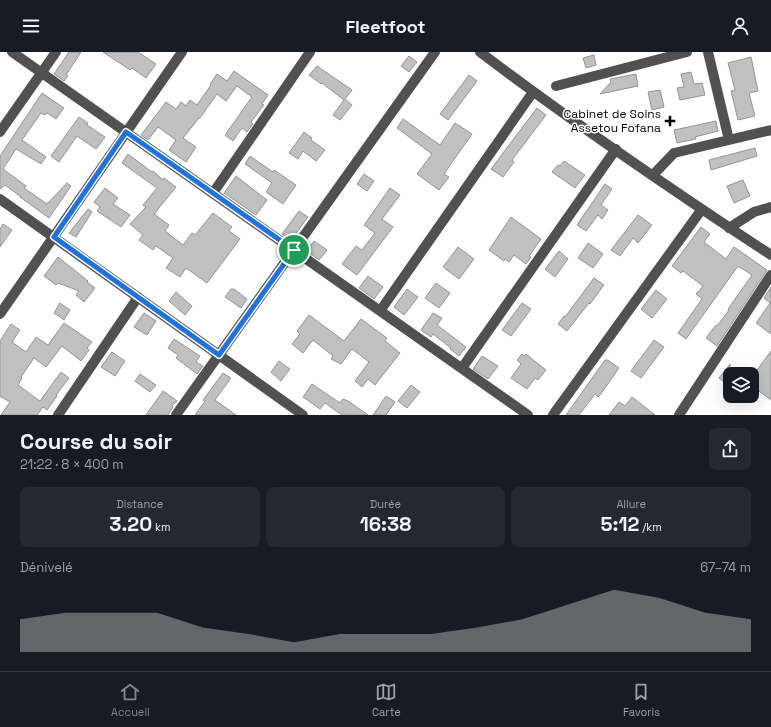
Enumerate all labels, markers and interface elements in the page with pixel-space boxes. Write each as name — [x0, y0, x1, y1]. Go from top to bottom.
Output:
icon: menu — [20, 15, 42, 37]
text: Fleetfoot — [345, 15, 426, 38]
icon: person — [729, 15, 751, 37]
place label: Cabinet de Soins Assetou Fofana — [564, 106, 661, 136]
marker: Cabinet de Soins Assetou Fofana — [664, 115, 676, 127]
pin — [277, 233, 311, 267]
icon: arrive — [283, 239, 305, 261]
map controls — [723, 367, 759, 403]
button: layers — [723, 367, 759, 403]
text: Course du soir — [20, 427, 172, 455]
button: share — [709, 428, 751, 470]
text: 21:22 · 8 × 400 m — [20, 456, 124, 473]
text: Distance — [116, 497, 163, 511]
text: Durée — [370, 497, 401, 511]
text: Allure — [616, 497, 646, 511]
text: 3.20 — [109, 511, 152, 537]
text: 16:38 — [360, 511, 411, 537]
text: 5:12 — [601, 511, 639, 537]
text: km — [152, 520, 170, 534]
text: /km — [639, 520, 662, 534]
text: Dénivelé — [20, 559, 73, 576]
text: 67–74 m — [700, 559, 751, 576]
tab: Accueil — [111, 681, 150, 719]
tab: Carte — [372, 681, 401, 719]
tab: Favoris — [623, 681, 660, 719]

